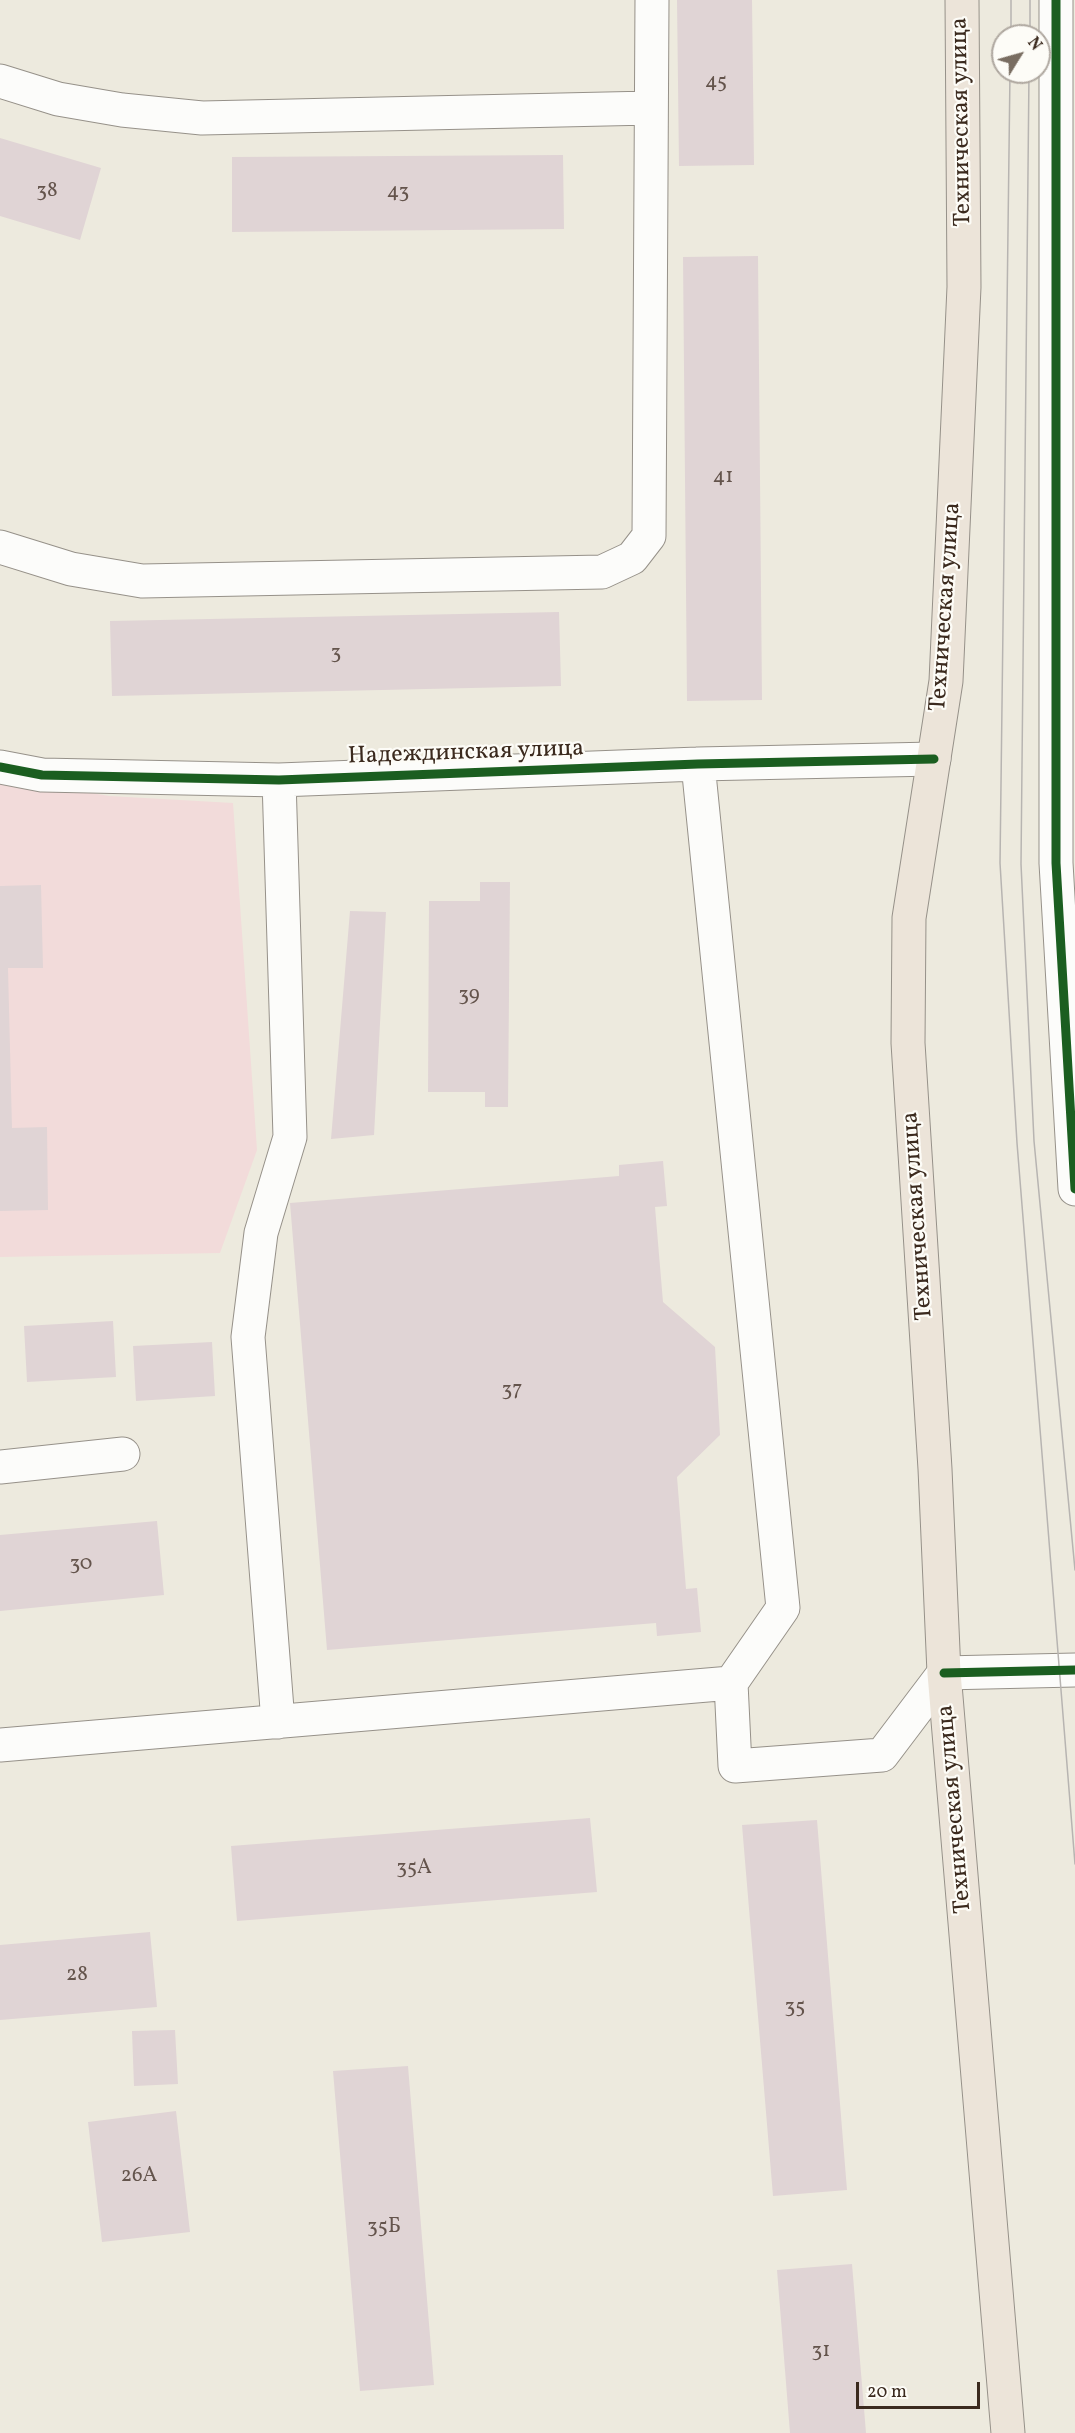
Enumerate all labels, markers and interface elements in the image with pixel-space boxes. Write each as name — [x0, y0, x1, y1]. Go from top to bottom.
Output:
street label: Техническая улица — [947, 17, 979, 227]
north arrow — [991, 24, 1051, 84]
text: N — [1021, 33, 1046, 56]
house number: 45 — [705, 70, 727, 96]
house number: 38 — [36, 179, 58, 205]
house number: 43 — [387, 180, 409, 206]
house number: 41 — [713, 465, 733, 491]
street label: Техническая улица — [925, 502, 969, 712]
house number: 3 — [331, 641, 341, 667]
street label: Надеждинская улица — [347, 735, 585, 773]
house number: 39 — [458, 983, 480, 1009]
street label: Техническая улица — [897, 1111, 941, 1321]
house number: 37 — [502, 1378, 522, 1404]
house number: 30 — [70, 1552, 92, 1578]
street label: Техническая улица — [933, 1703, 979, 1915]
house number: 35А — [396, 1856, 432, 1882]
house number: 28 — [66, 1963, 88, 1989]
house number: 35 — [785, 1995, 805, 2021]
house number: 26А — [121, 2164, 157, 2190]
house number: 35Б — [367, 2215, 401, 2241]
house number: 31 — [812, 2339, 830, 2365]
scale bar — [859, 2370, 984, 2408]
text: 20 m — [867, 2380, 907, 2405]

